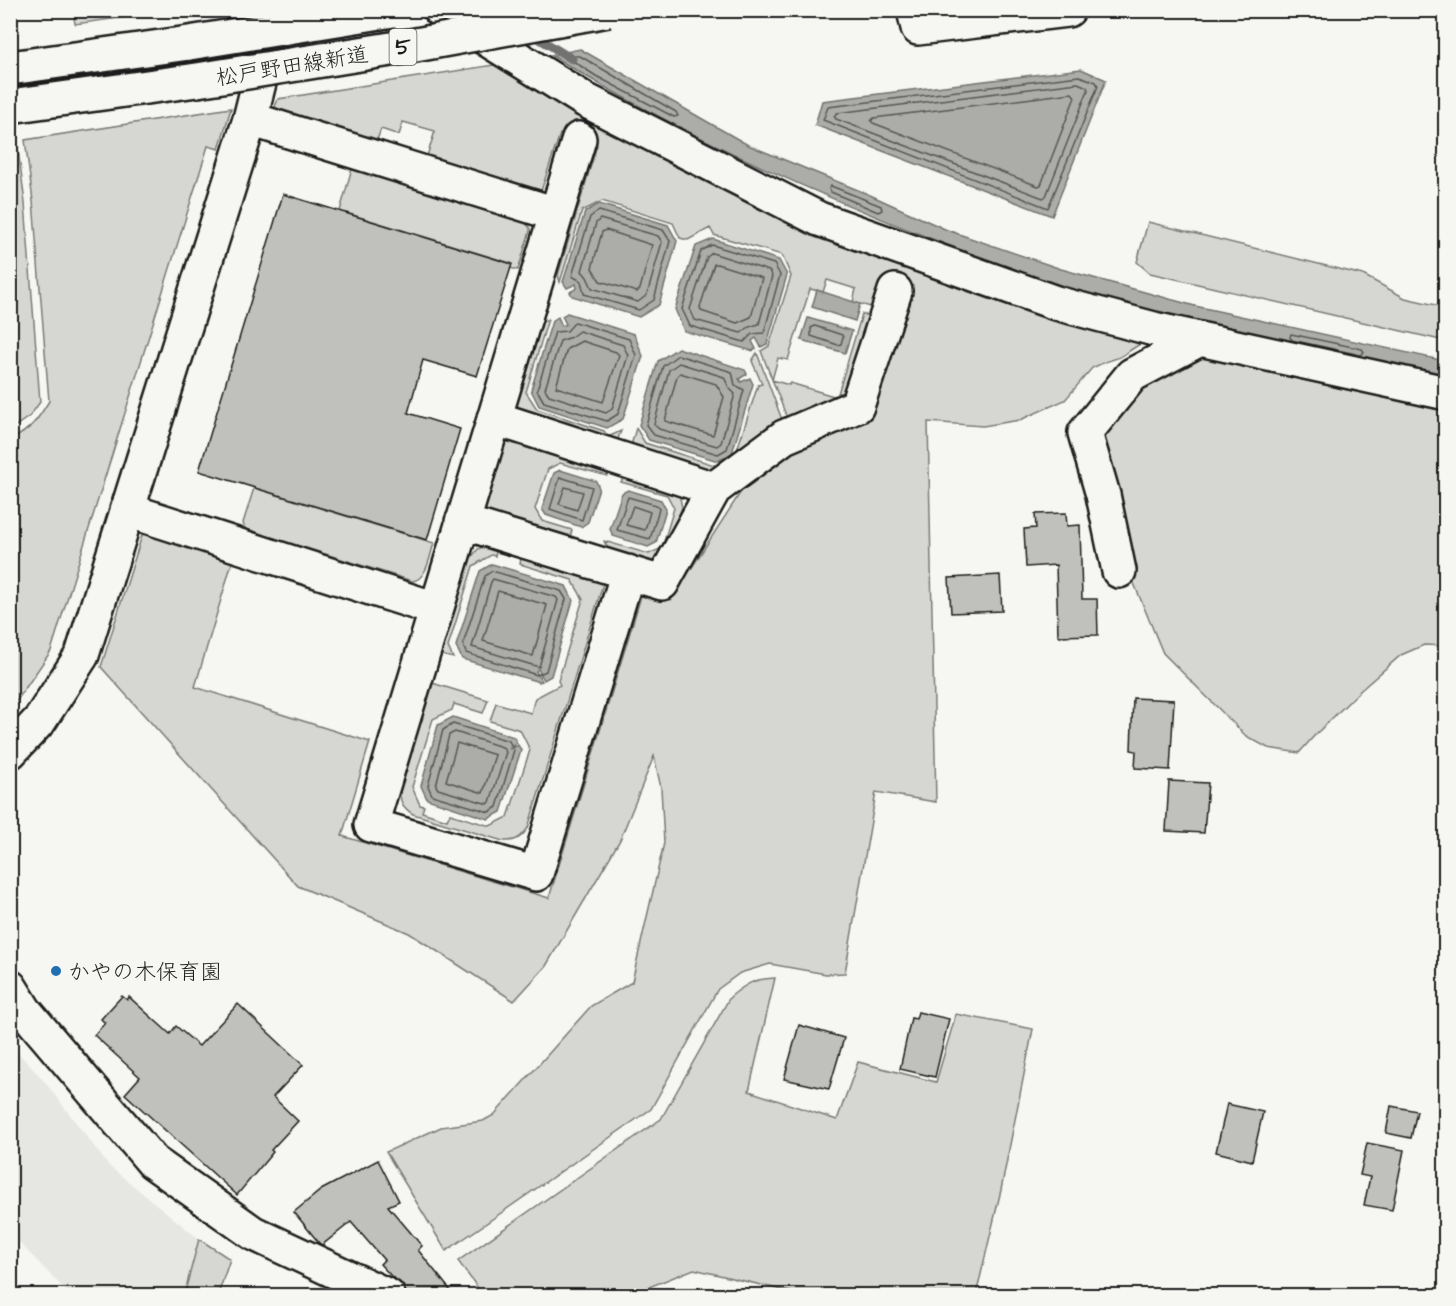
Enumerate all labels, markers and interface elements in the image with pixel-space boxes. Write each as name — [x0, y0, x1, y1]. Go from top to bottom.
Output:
road number: 5 — [390, 29, 416, 65]
street label: 松戸野田線新道 — [214, 39, 371, 94]
place label: かやの木保育園 — [68, 957, 222, 988]
marker: かやの木保育園 — [49, 964, 63, 978]

